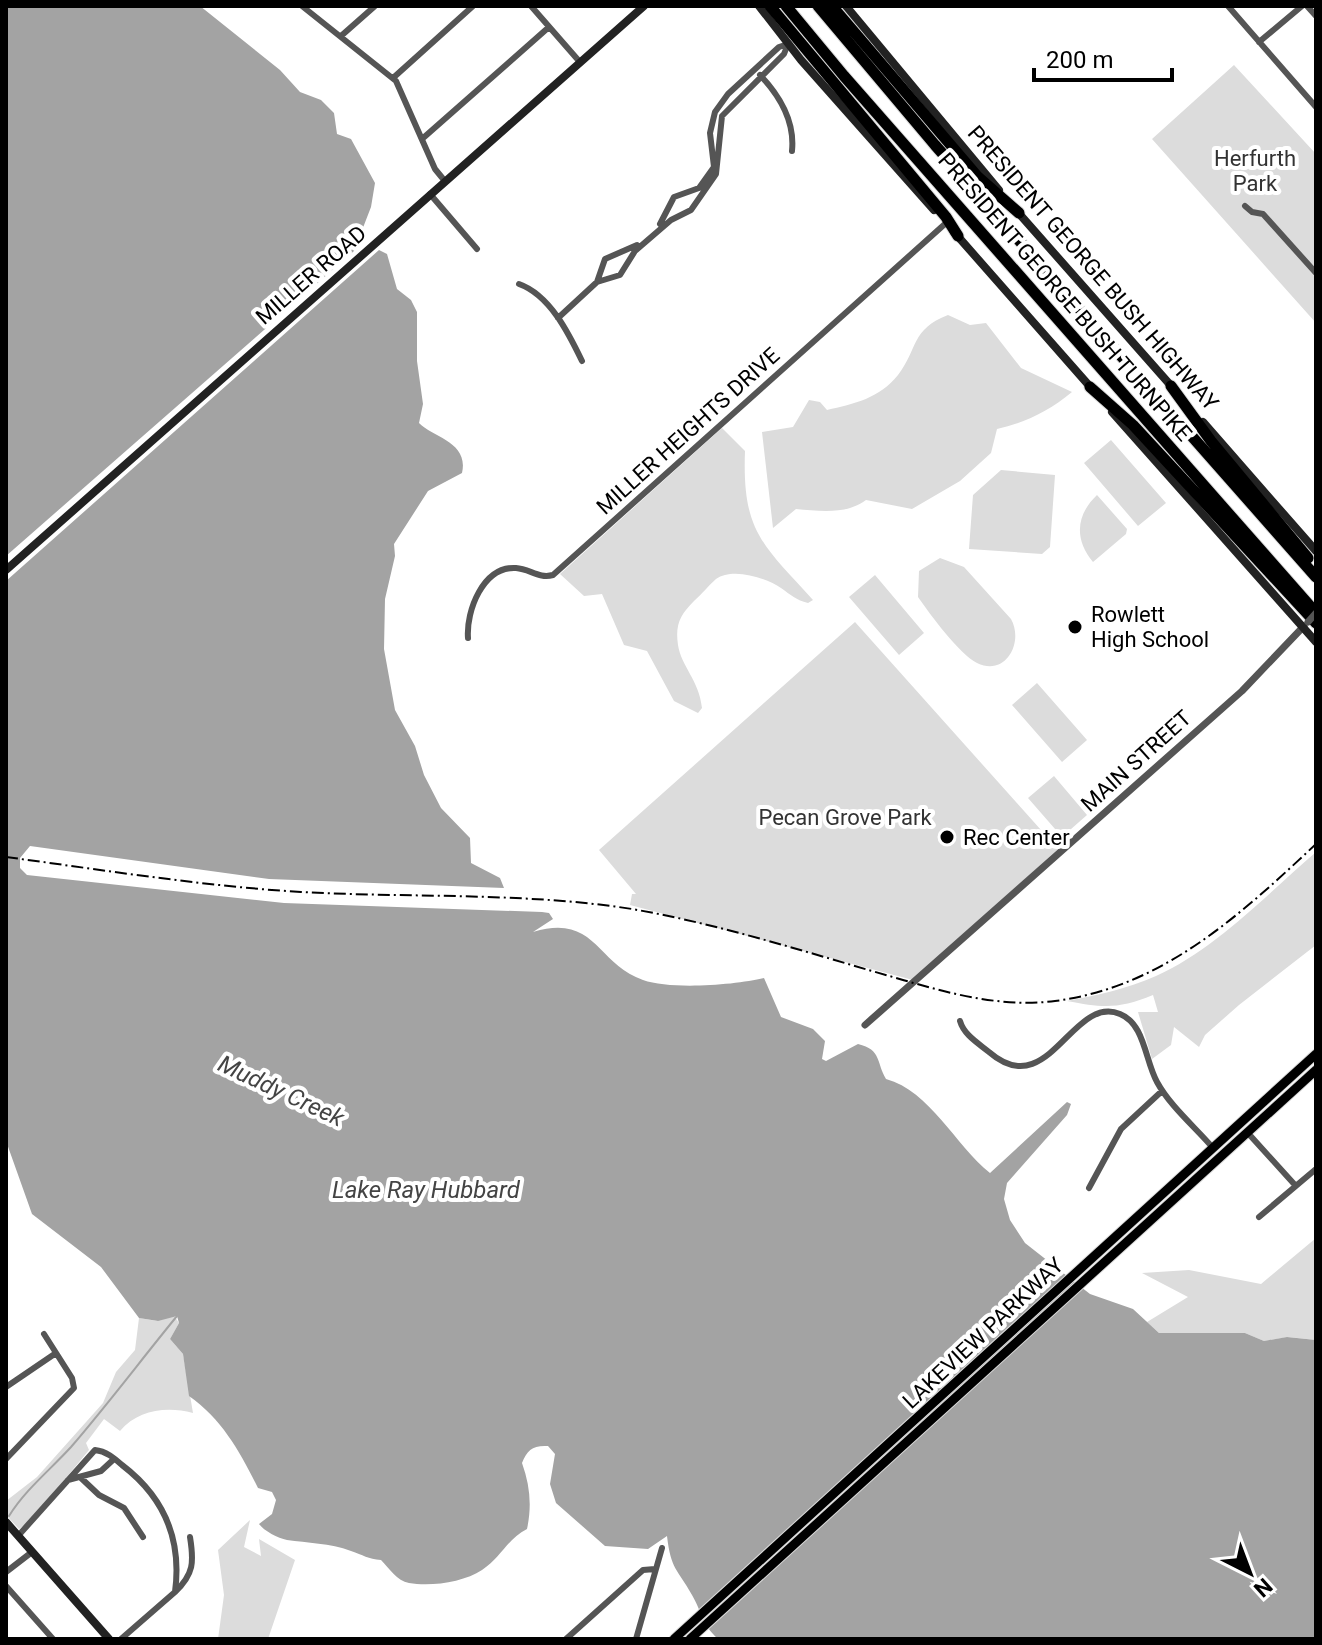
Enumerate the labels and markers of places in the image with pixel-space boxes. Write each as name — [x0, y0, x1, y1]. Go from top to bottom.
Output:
place label: Rowlett High School — [1091, 602, 1209, 652]
marker: Rowlett High School — [1066, 618, 1084, 636]
place label: Rec Center — [963, 825, 1070, 850]
marker: Rec Center — [938, 828, 956, 846]

